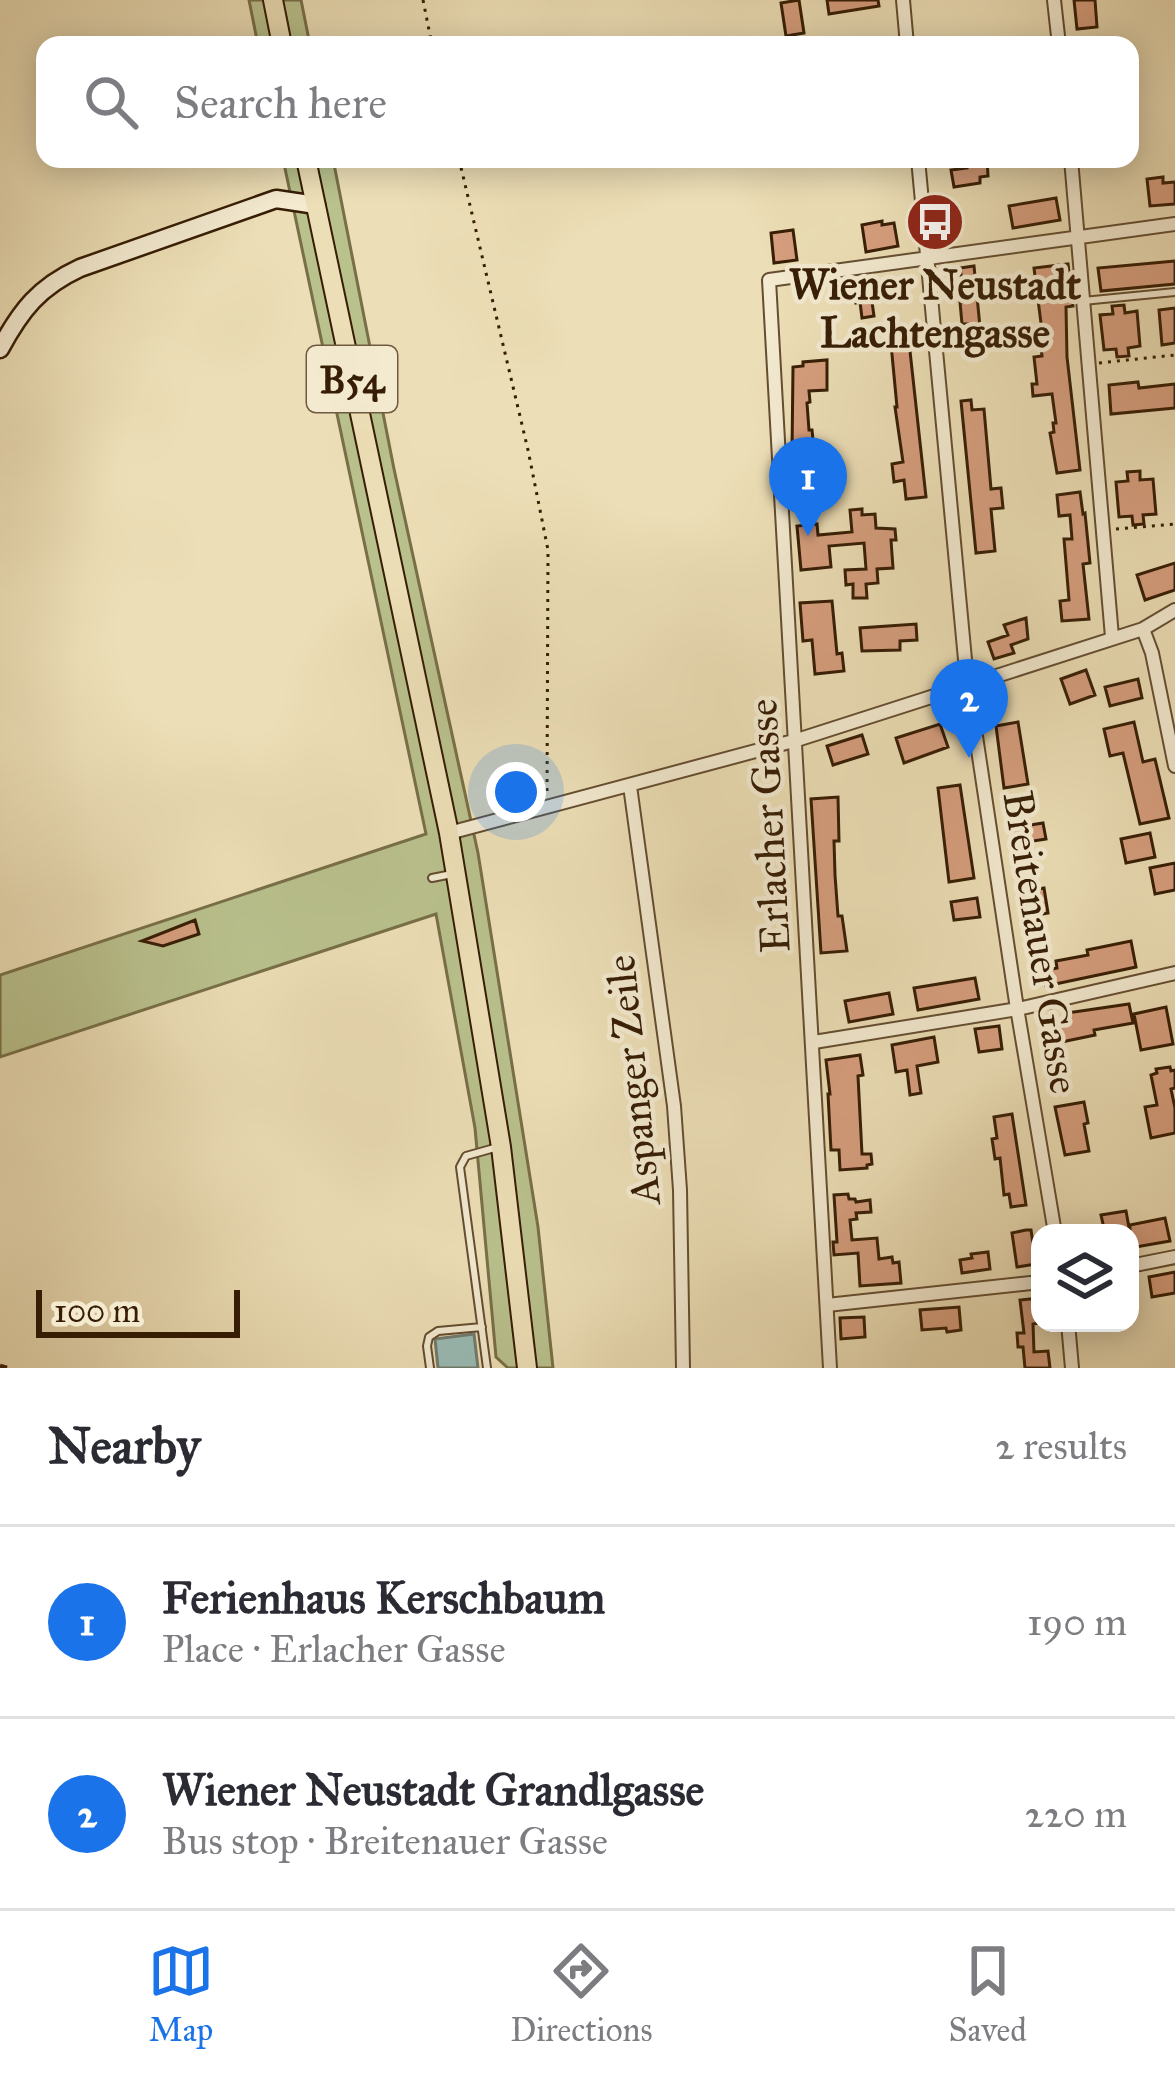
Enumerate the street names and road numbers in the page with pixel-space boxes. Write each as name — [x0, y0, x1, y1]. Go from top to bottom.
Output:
road number: B54 — [307, 346, 397, 412]
street label: Erlacher Gasse — [736, 698, 802, 954]
street label: Breitenauer Gasse — [991, 787, 1091, 1097]
street label: Aspanger Zeile — [594, 952, 672, 1209]

